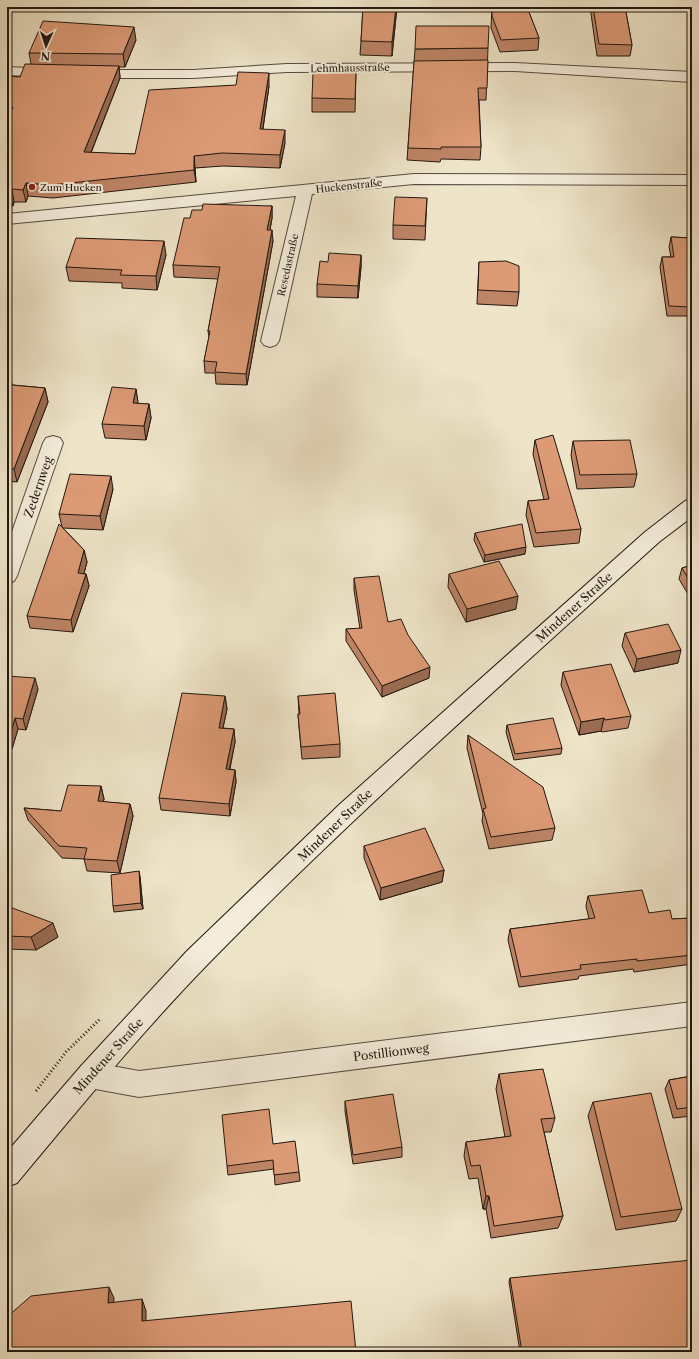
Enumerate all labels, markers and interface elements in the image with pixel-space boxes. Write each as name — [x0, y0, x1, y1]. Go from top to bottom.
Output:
north arrow — [26, 26, 66, 66]
text: N — [40, 49, 51, 63]
street label: Lehmhausstraße — [310, 61, 390, 75]
street label: Huckenstraße — [315, 176, 383, 196]
place label: Zum Hucken — [40, 181, 103, 194]
marker: Zum Hucken — [27, 182, 37, 192]
street label: Resedastraße — [274, 232, 302, 298]
street label: Zedernweg — [21, 454, 56, 520]
street label: Mindener Straße — [533, 569, 615, 645]
street label: Mindener Straße — [295, 786, 375, 864]
street label: Mindener Straße — [70, 1015, 146, 1097]
street label: Postillionweg — [352, 1040, 430, 1064]

